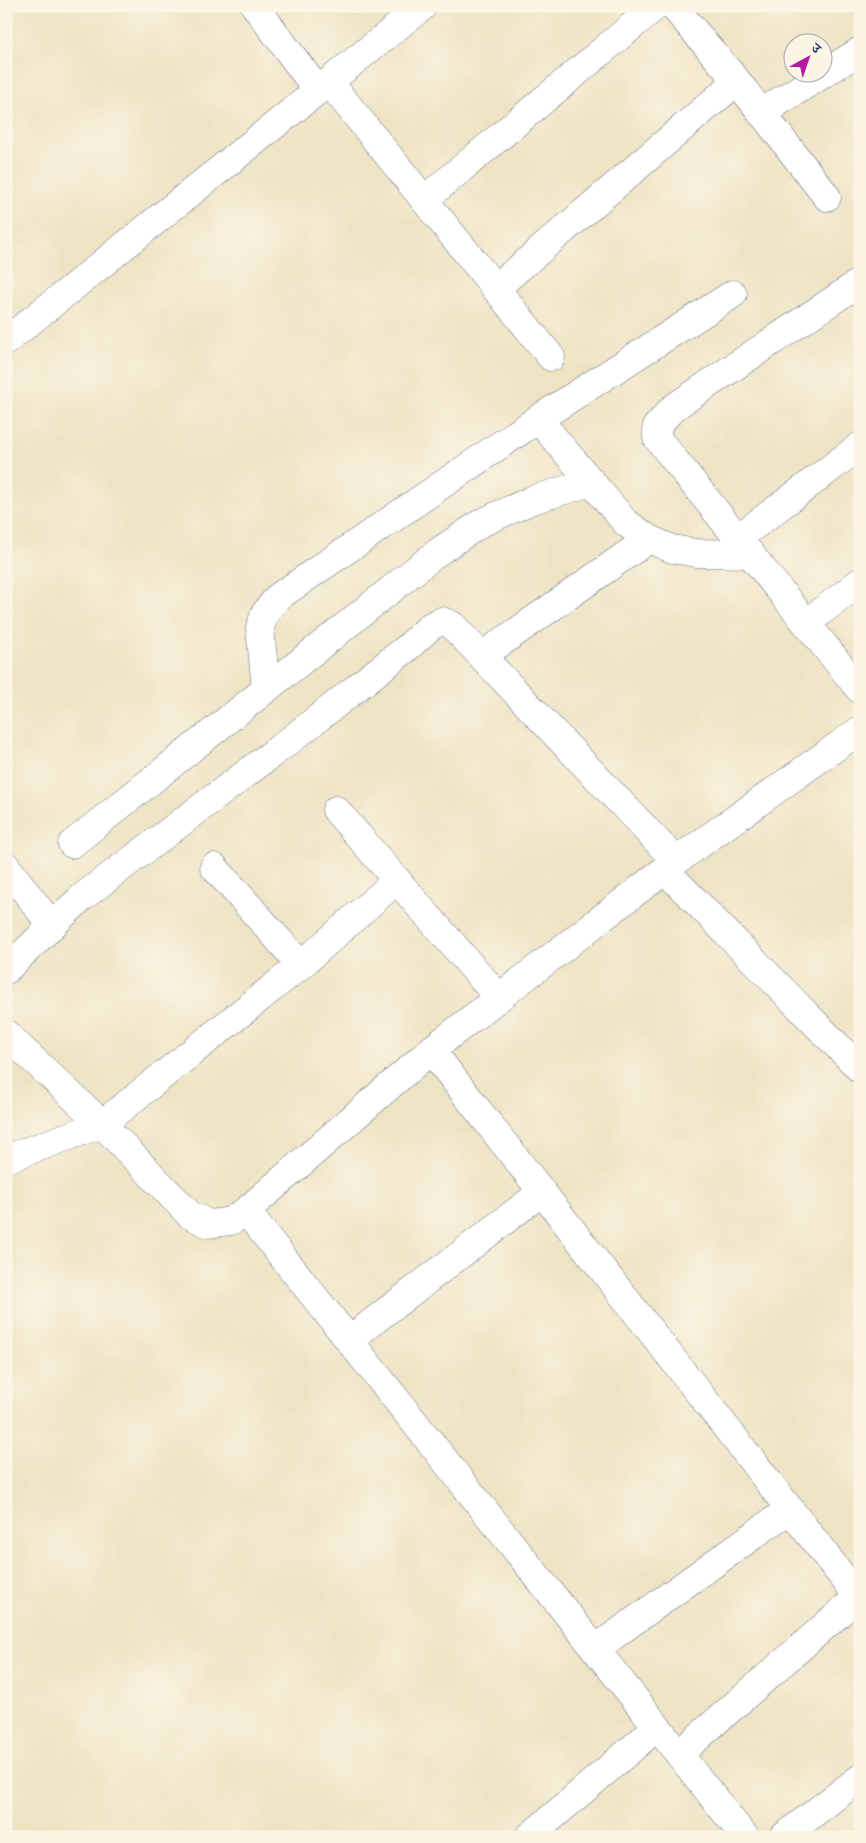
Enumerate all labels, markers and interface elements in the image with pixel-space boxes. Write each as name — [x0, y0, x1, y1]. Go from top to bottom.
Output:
north arrow — [784, 32, 834, 82]
text: उ — [806, 39, 825, 59]

